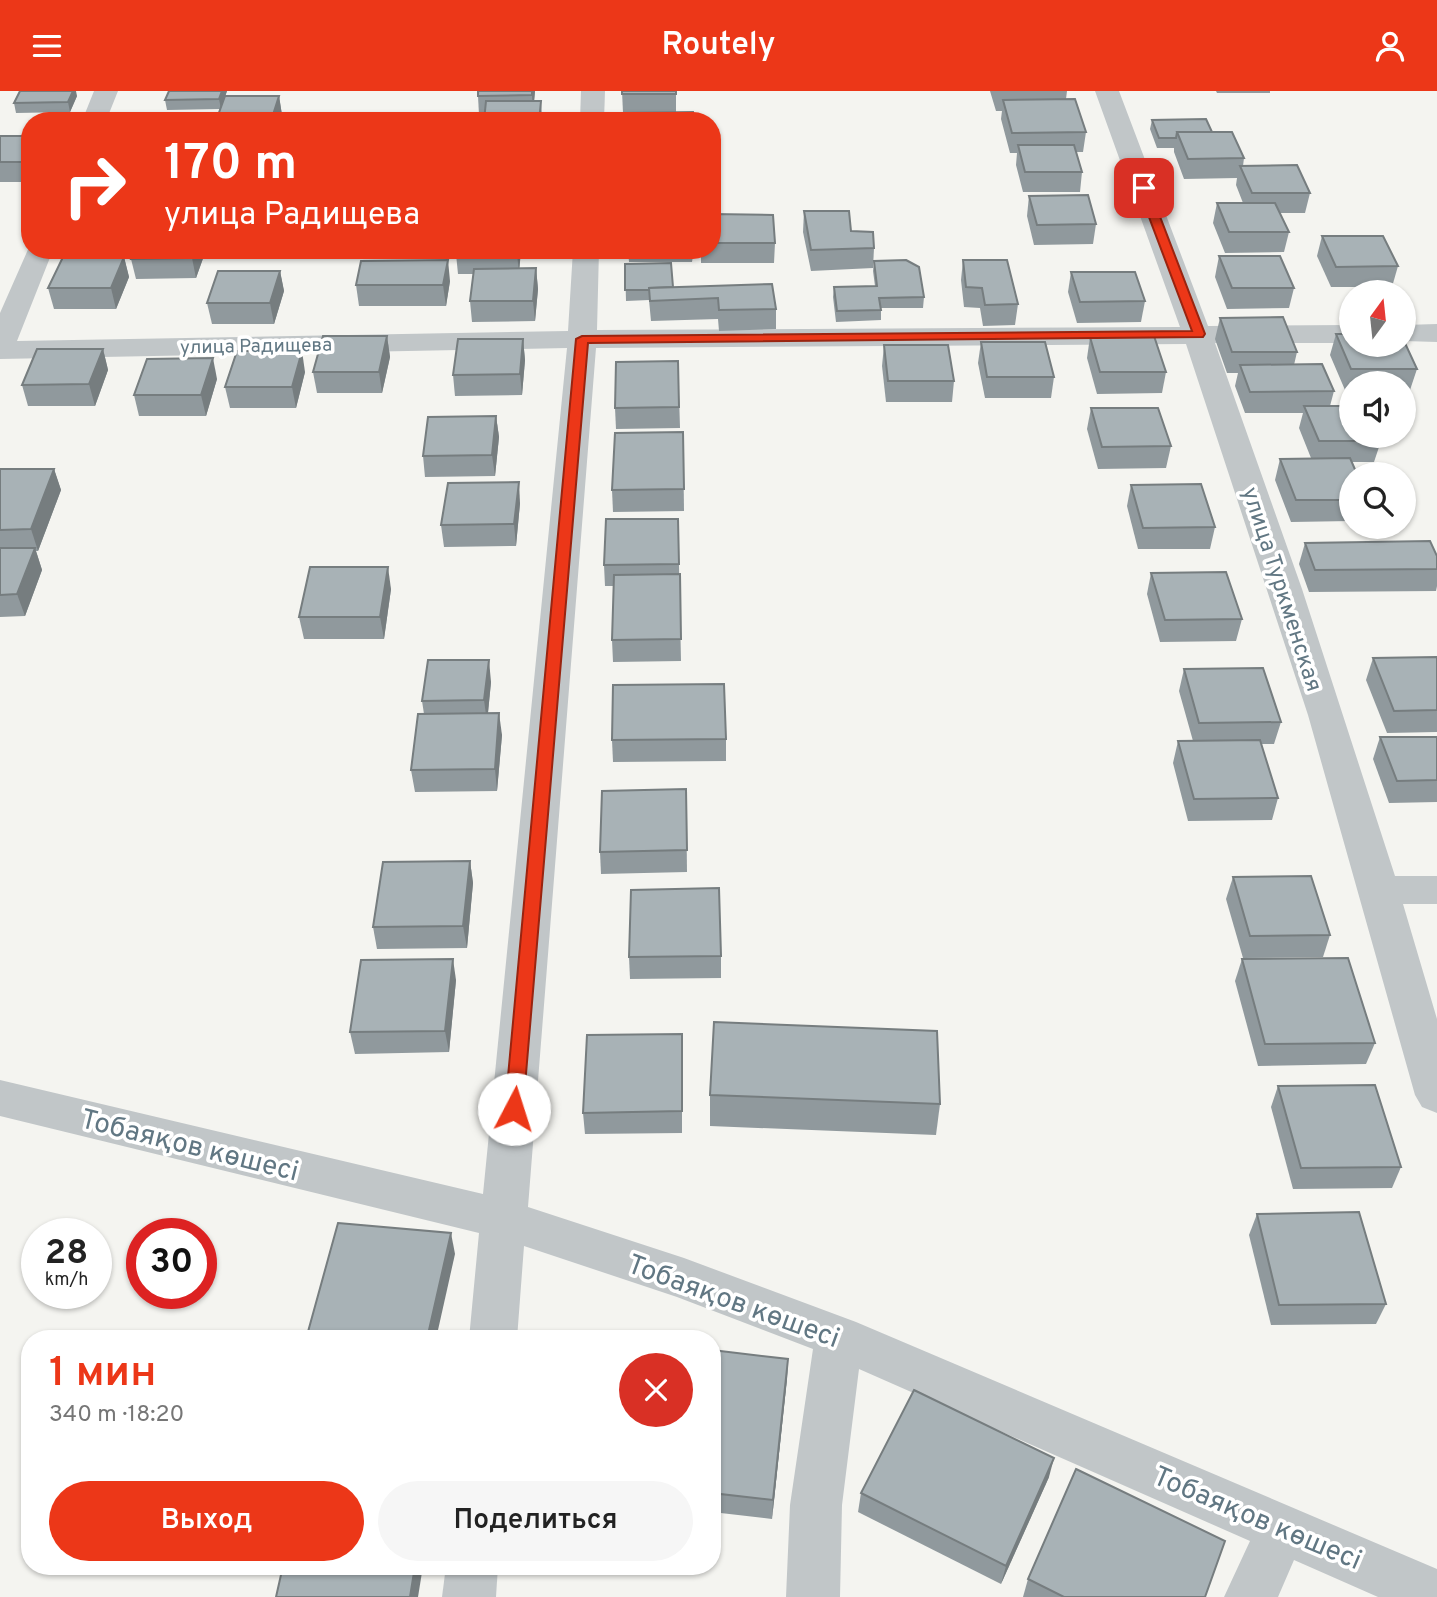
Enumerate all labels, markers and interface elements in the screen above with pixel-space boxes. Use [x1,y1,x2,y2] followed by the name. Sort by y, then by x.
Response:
[661,26,776,66] text: Routely
[28,27,66,65] icon: menu
[1371,27,1409,65] icon: person
[164,135,297,197] text: 170 m
[49,140,140,231] icon: right
[1114,158,1174,218] pin
[1125,169,1163,207] icon: arrive
[164,196,420,236] text: улица Радищева
[1339,280,1416,357] north arrow
[1339,280,1416,539] map controls
[180,334,332,360] street label: улица Радищева
[1339,371,1416,448] button: sound
[1339,462,1416,539] button: search
[1234,484,1327,696] street label: улица Туркменская
[477,1072,551,1146] position arrow
[77,1102,302,1191] street label: Тобаяқов көшесі
[126,1218,217,1309] speed limit sign: 30
[45,1232,88,1276] text: 28
[622,1248,844,1358] street label: Тобаяқов көшесі
[45,1269,88,1292] text: km/h
[49,1348,156,1401] text: 1 мин
[619,1353,693,1427] button: close
[49,1401,184,1430] text: 340 m · 18:20
[1147,1460,1367,1580] street label: Тобаяқов көшесі
[49,1481,364,1561] button: Выход
[378,1481,693,1561] button: Поделиться

